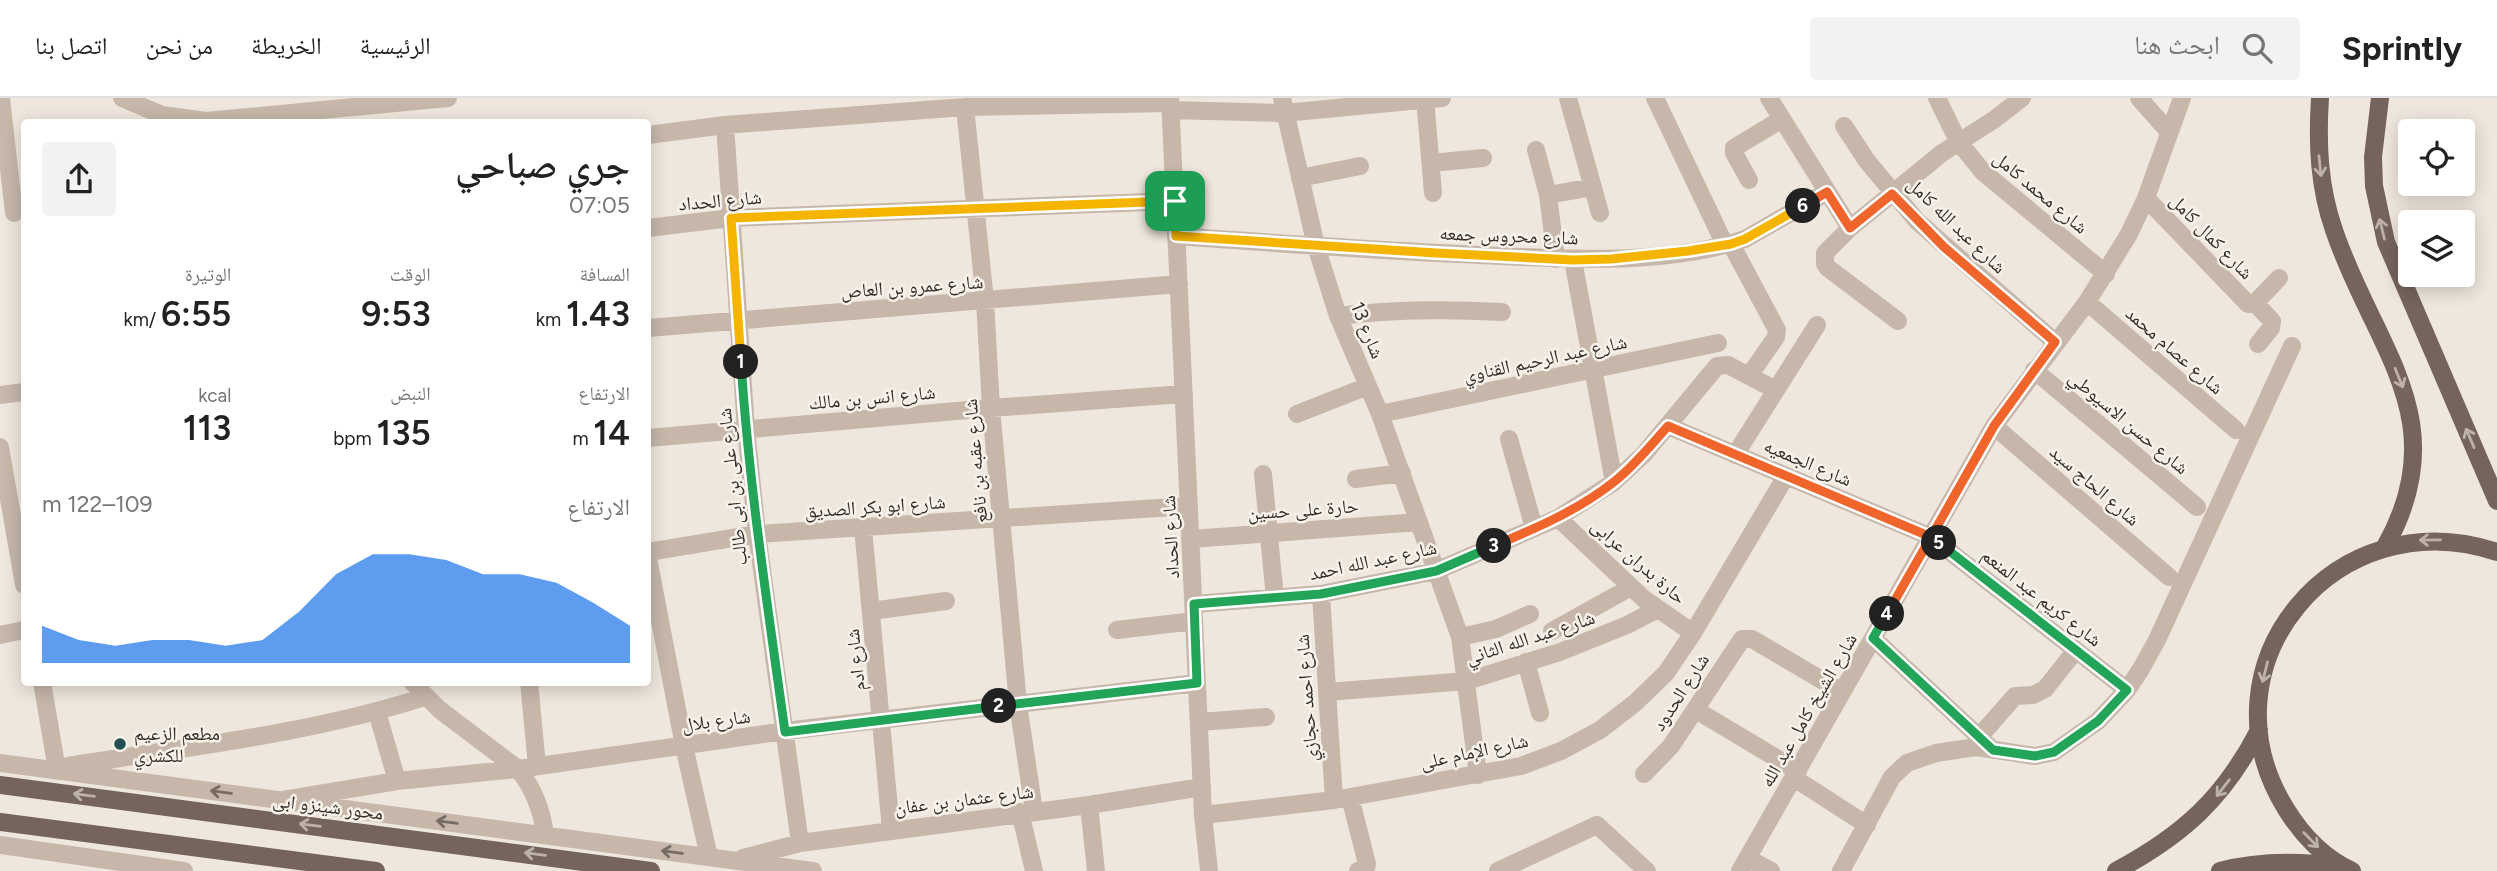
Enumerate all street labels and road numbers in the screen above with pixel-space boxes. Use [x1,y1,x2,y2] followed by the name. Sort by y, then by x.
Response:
[1989,146,2093,239] street label: شارع محمد كامل
[1902,172,2011,278] street label: شارع عبد الله كامل
[677,185,763,216] street label: شارع الحداد
[2165,189,2258,284] street label: شارع كمال كامل
[1439,222,1579,249] street label: شارع محروس جمعه
[840,270,984,303] street label: شارع عمرو بن العاص
[1346,299,1389,362] street label: شارع 13
[2120,302,2228,401] street label: شارع عصام محمد
[1461,330,1630,391] street label: شارع عبد الرحيم القناوي
[2062,366,2193,482] street label: شارع حسن الاسيوطي
[808,381,936,414] street label: شارع انس بن مالك
[959,398,993,524] street label: شارع عقبه بن نافع
[713,407,752,567] street label: شارع على بن ابى طالب
[1760,434,1855,491] street label: شارع الجمعيه
[2045,440,2144,531] street label: شارع الحاج سيد
[804,490,946,523] street label: شارع ابو بكر الصديق
[1247,494,1359,525] street label: حارة على حسين
[1157,495,1184,579] street label: شارع الحداد
[1586,514,1691,609] street label: حارة بدران عرابى
[1307,536,1439,585] street label: شارع عبد الله احمد
[1976,543,2106,652] street label: شارع كريم عبد المنعم
[1463,606,1599,673] street label: شارع عبد الله الثاني
[841,627,872,692] street label: شارع ادم
[1755,629,1863,792] street label: شارع الشيخ كامل عبد الله
[1291,633,1326,762] street label: شارع احمد حجازي
[1647,649,1714,735] street label: شارع الحدود
[680,704,752,737] street label: شارع بلال
[1418,729,1531,776] street label: شارع الإمام على
[893,780,1035,819] street label: شارع عثمان بن عفان
[271,788,385,825] street label: محور شينزو ابى

